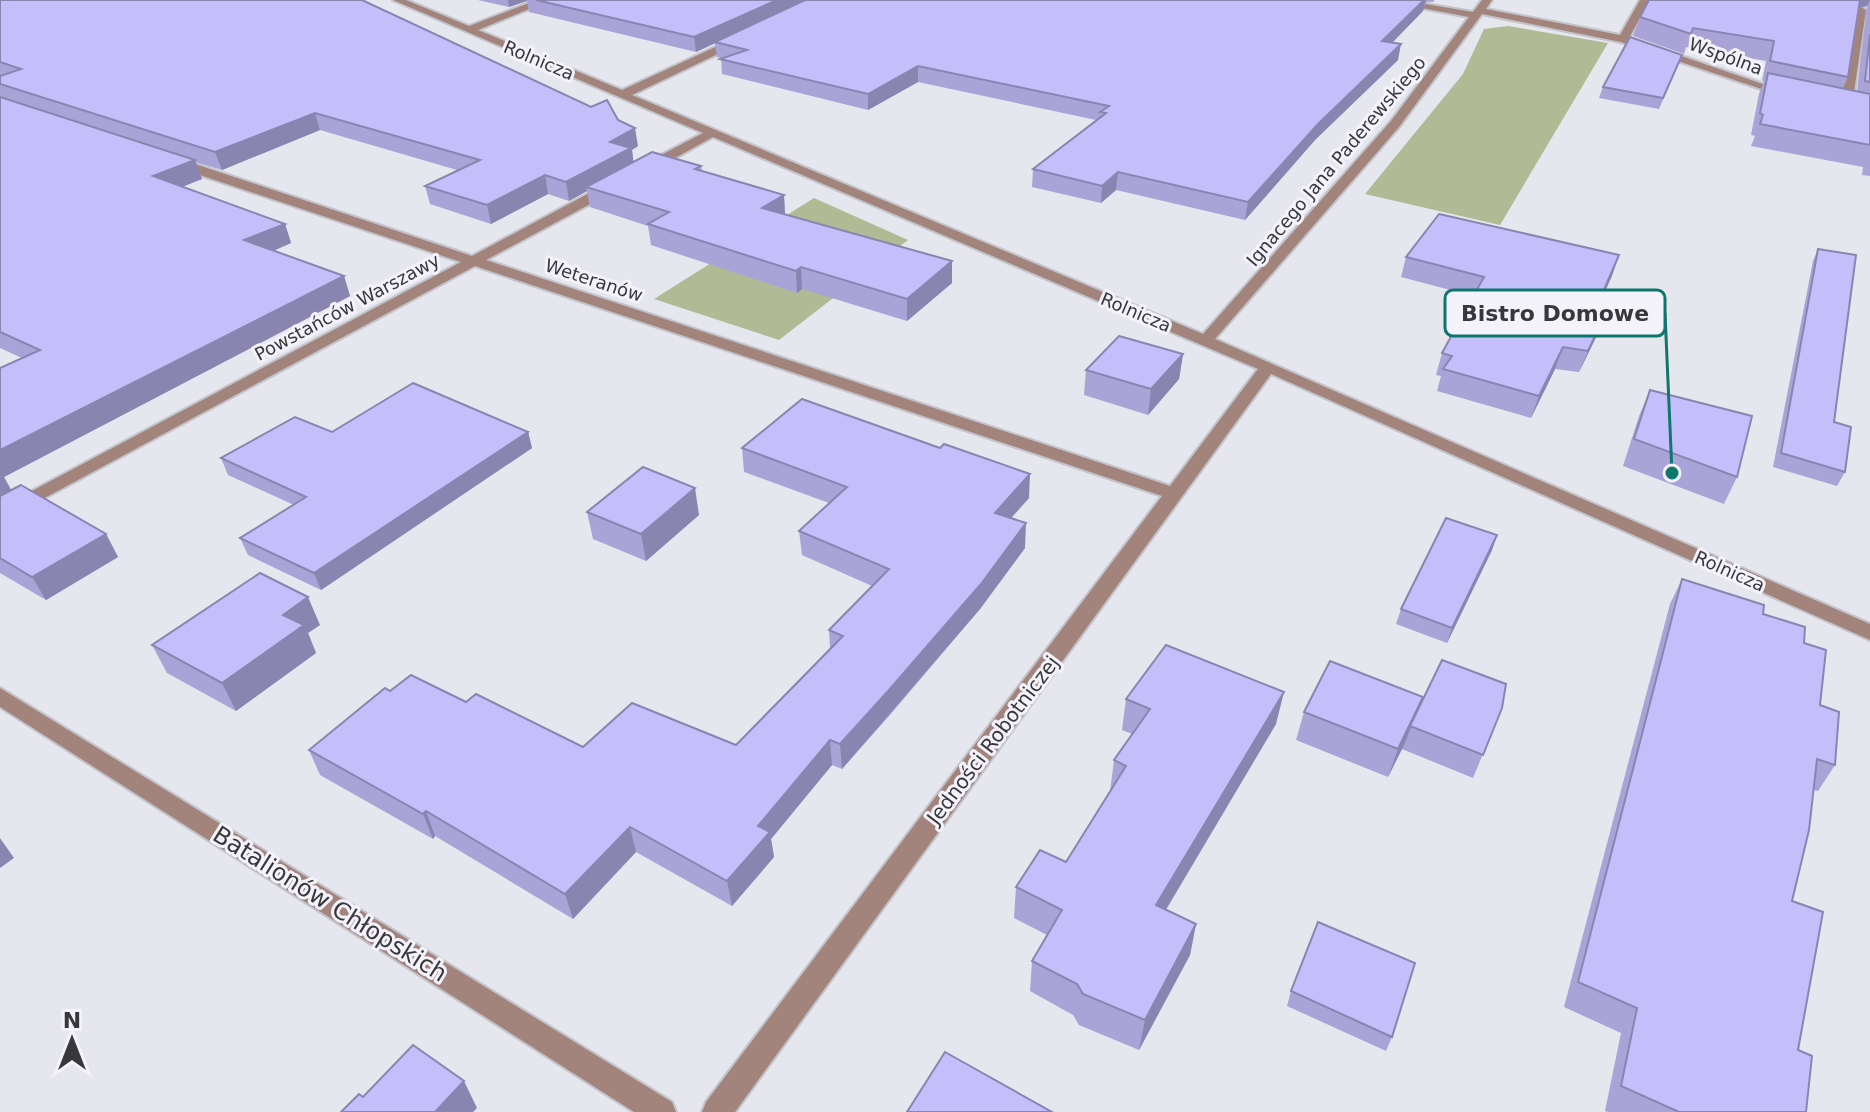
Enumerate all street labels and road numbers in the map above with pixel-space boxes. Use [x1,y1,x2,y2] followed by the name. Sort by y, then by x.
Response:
[1686,33,1766,79] street label: Wspólna
[501,36,577,84] street label: Rolnicza
[1242,52,1430,270] street label: Ignacego Jana Paderewskiego
[251,249,443,365] street label: Powstańców Warszawy
[542,254,646,306] street label: Weteranów
[1098,288,1174,336] street label: Rolnicza
[1692,546,1768,596] street label: Rolnicza
[921,651,1064,831] street label: Jedności Robotniczej
[208,820,452,988] street label: Batalionów Chłopskich

